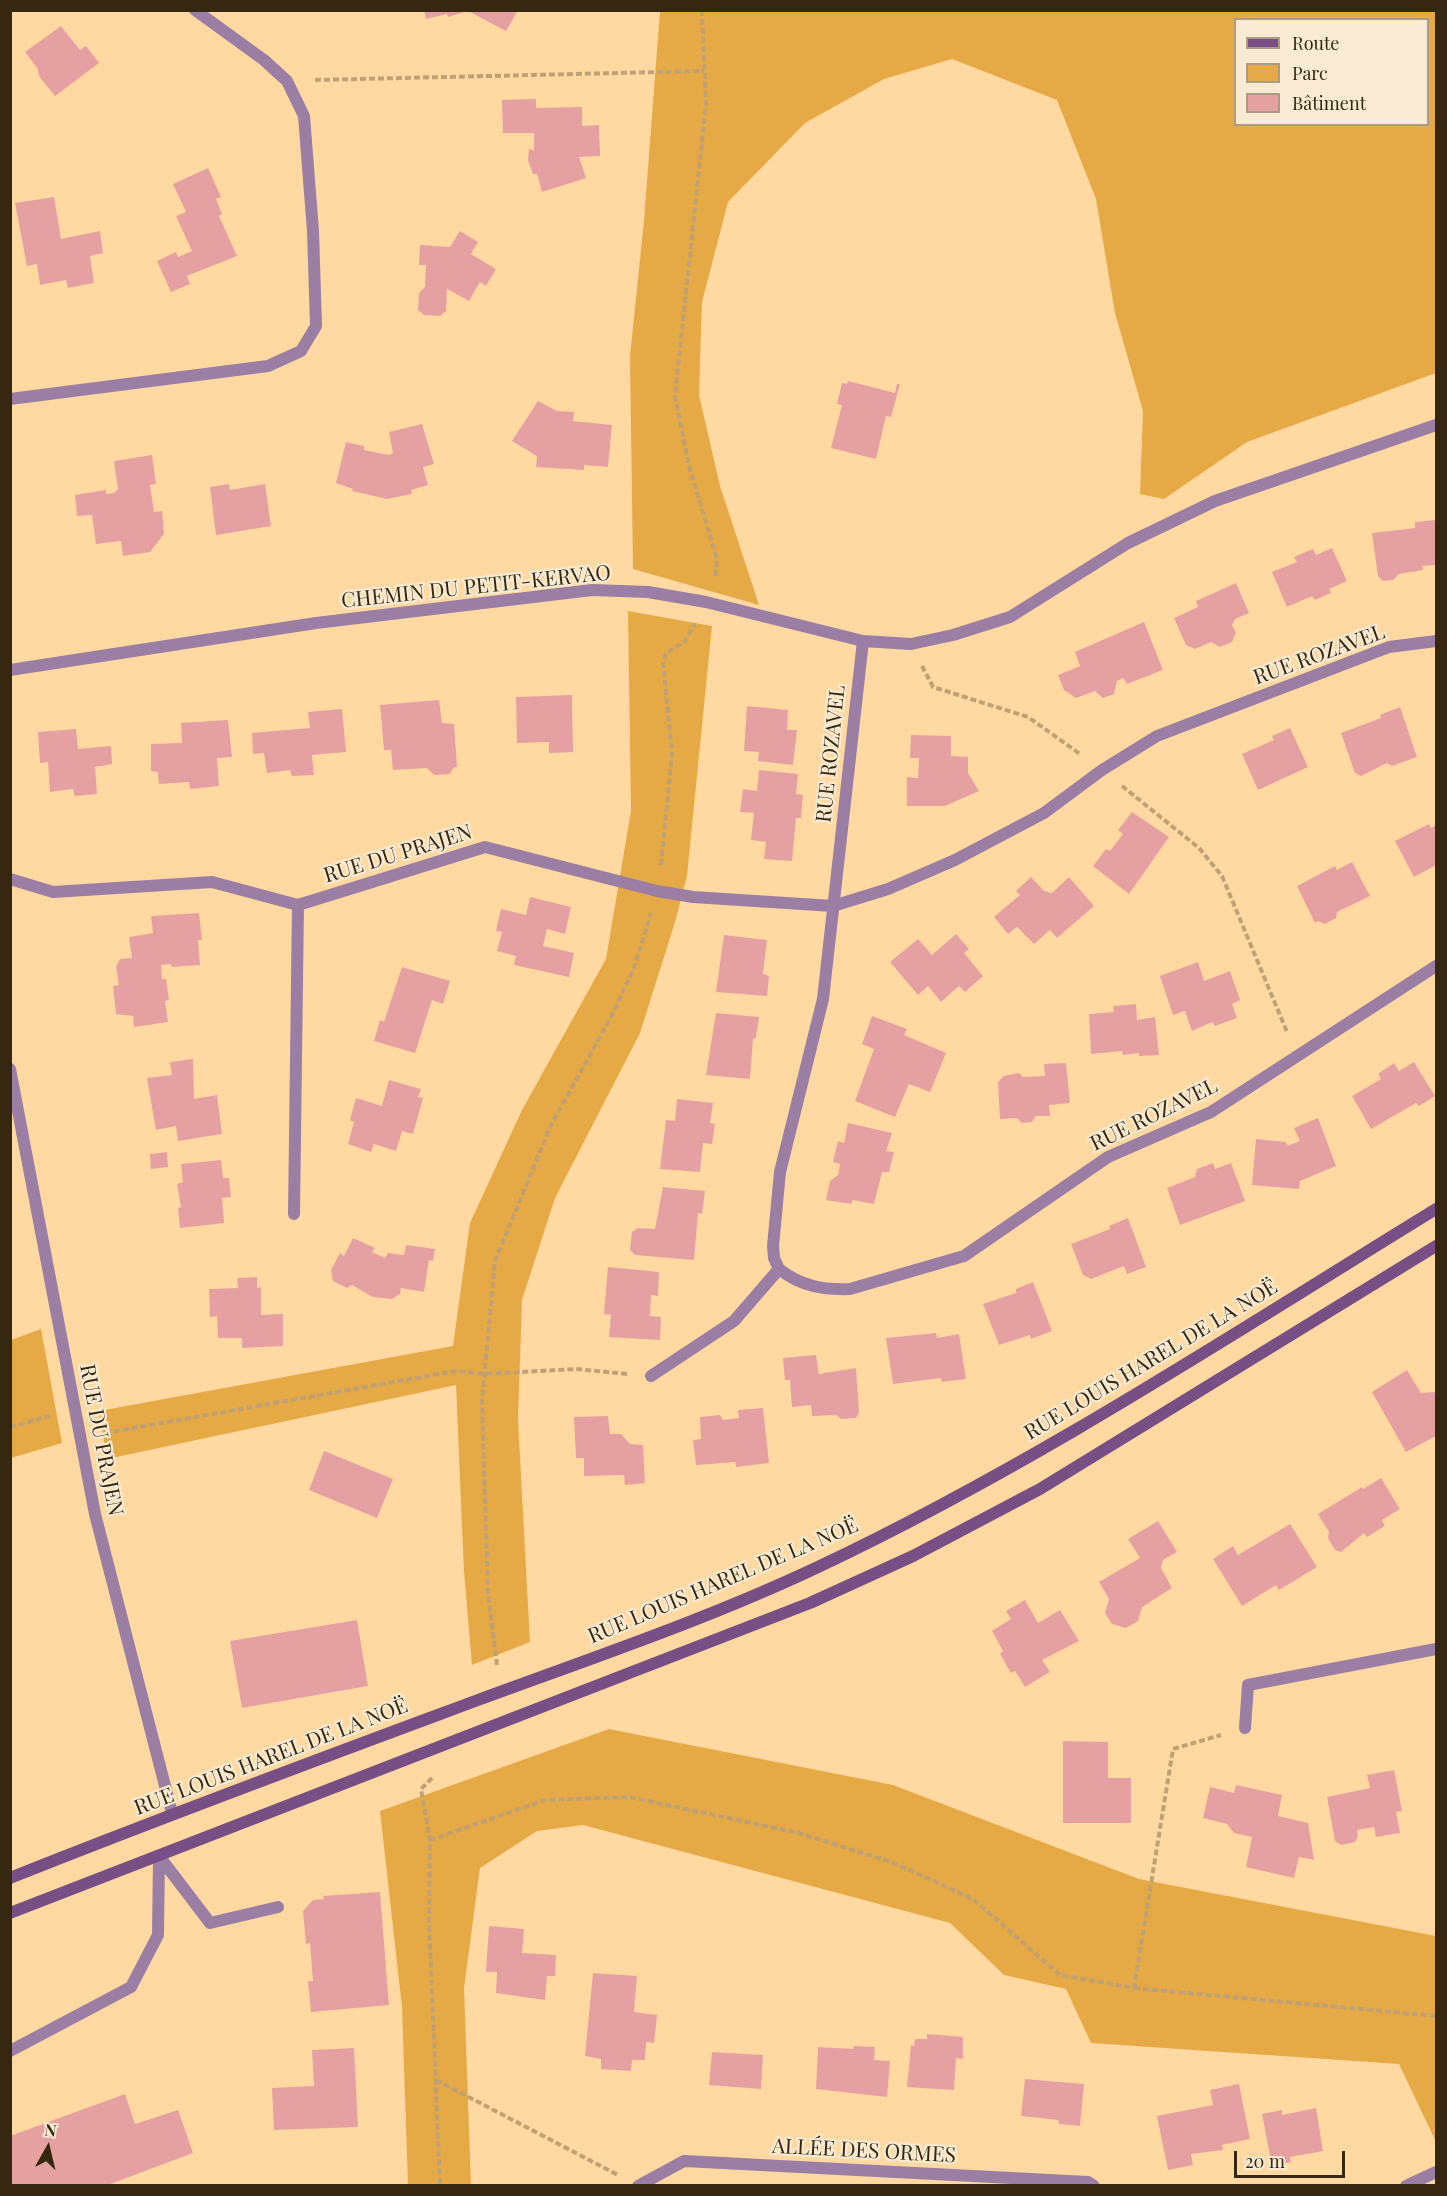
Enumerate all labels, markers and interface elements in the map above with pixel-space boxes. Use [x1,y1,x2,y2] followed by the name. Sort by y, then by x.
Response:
[1234,18,1429,126] legend
[1292,31,1339,55] text: Route
[1292,61,1328,85] text: Parc
[1292,91,1366,115] text: Bâtiment
[340,560,612,614] street label: CHEMIN DU PETIT-KERVAO
[1250,620,1388,690] street label: RUE ROZAVEL
[811,684,851,824] street label: RUE ROZAVEL
[321,819,475,889] street label: RUE DU PRAJEN
[1086,1073,1222,1157] street label: RUE ROZAVEL
[1020,1274,1282,1446] street label: RUE LOUIS HAREL DE LA NOË
[74,1362,128,1518] street label: RUE DU PRAJEN
[584,1513,862,1649] street label: RUE LOUIS HAREL DE LA NOË
[131,1693,411,1821] street label: RUE LOUIS HAREL DE LA NOË
[18,2118,78,2178] north arrow
[43,2118,58,2141] text: N
[771,2134,957,2168] street label: ALLÉE DES ORMES
[1237,2139,1348,2177] scale bar
[1245,2149,1285,2173] text: 20 m

